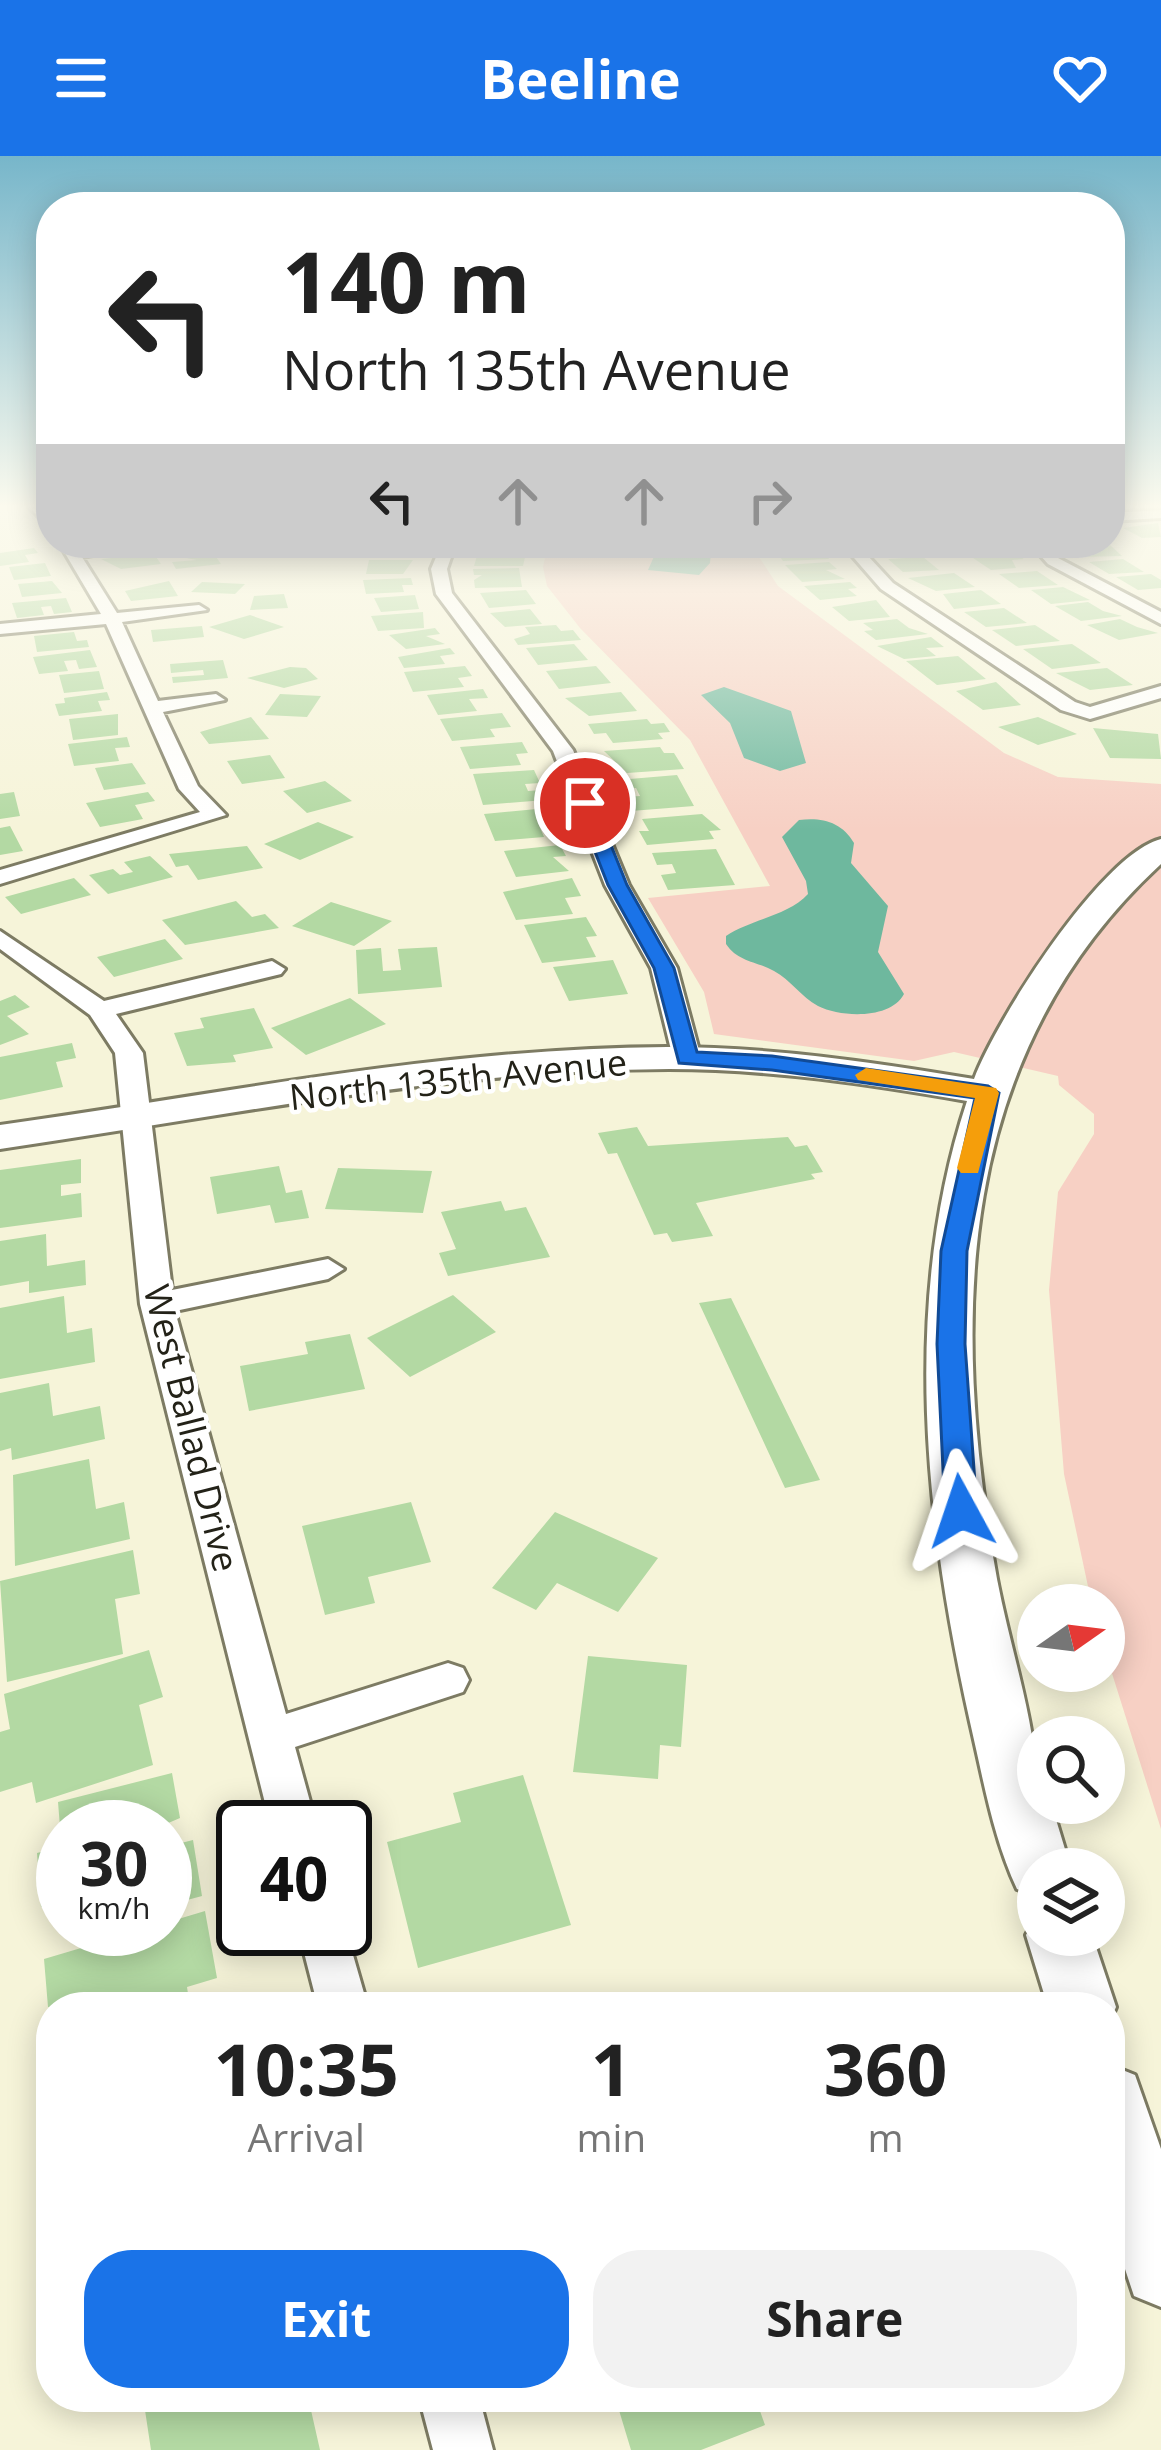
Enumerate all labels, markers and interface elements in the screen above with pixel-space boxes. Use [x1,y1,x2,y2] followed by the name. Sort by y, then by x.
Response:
[480,41,681,115] text: Beeline
[48,45,114,111] icon: menu
[1047,45,1113,111] icon: heart
[282,223,530,338] text: 140 m
[84,240,240,396] icon: left
[282,332,791,406] text: North 135th Avenue
[359,468,425,534] icon: left
[485,468,551,534] icon: ahead
[611,468,677,534] icon: ahead
[737,468,803,534] icon: right
[534,752,636,854] pin
[552,770,618,836] icon: arrive
[287,1037,629,1121] street label: North 135th Avenue
[133,1280,251,1576] street label: West Ballad Drive
[898,1448,1024,1574] position arrow
[1017,1584,1125,1692] north arrow
[1017,1584,1125,1956] map controls
[1017,1716,1125,1824] button: search
[216,1800,372,1956] speed limit sign: 40
[80,1822,148,1904] text: 30
[1017,1848,1125,1956] button: layers
[78,1887,150,1928] text: km/h
[214,2019,399,2117] text: 10:35
[591,2019,632,2117] text: 1
[824,2019,947,2117] text: 360
[248,2110,365,2163] text: Arrival
[576,2110,646,2163] text: min
[868,2110,904,2163] text: m
[84,2250,569,2388] button: Exit
[593,2250,1077,2388] button: Share

